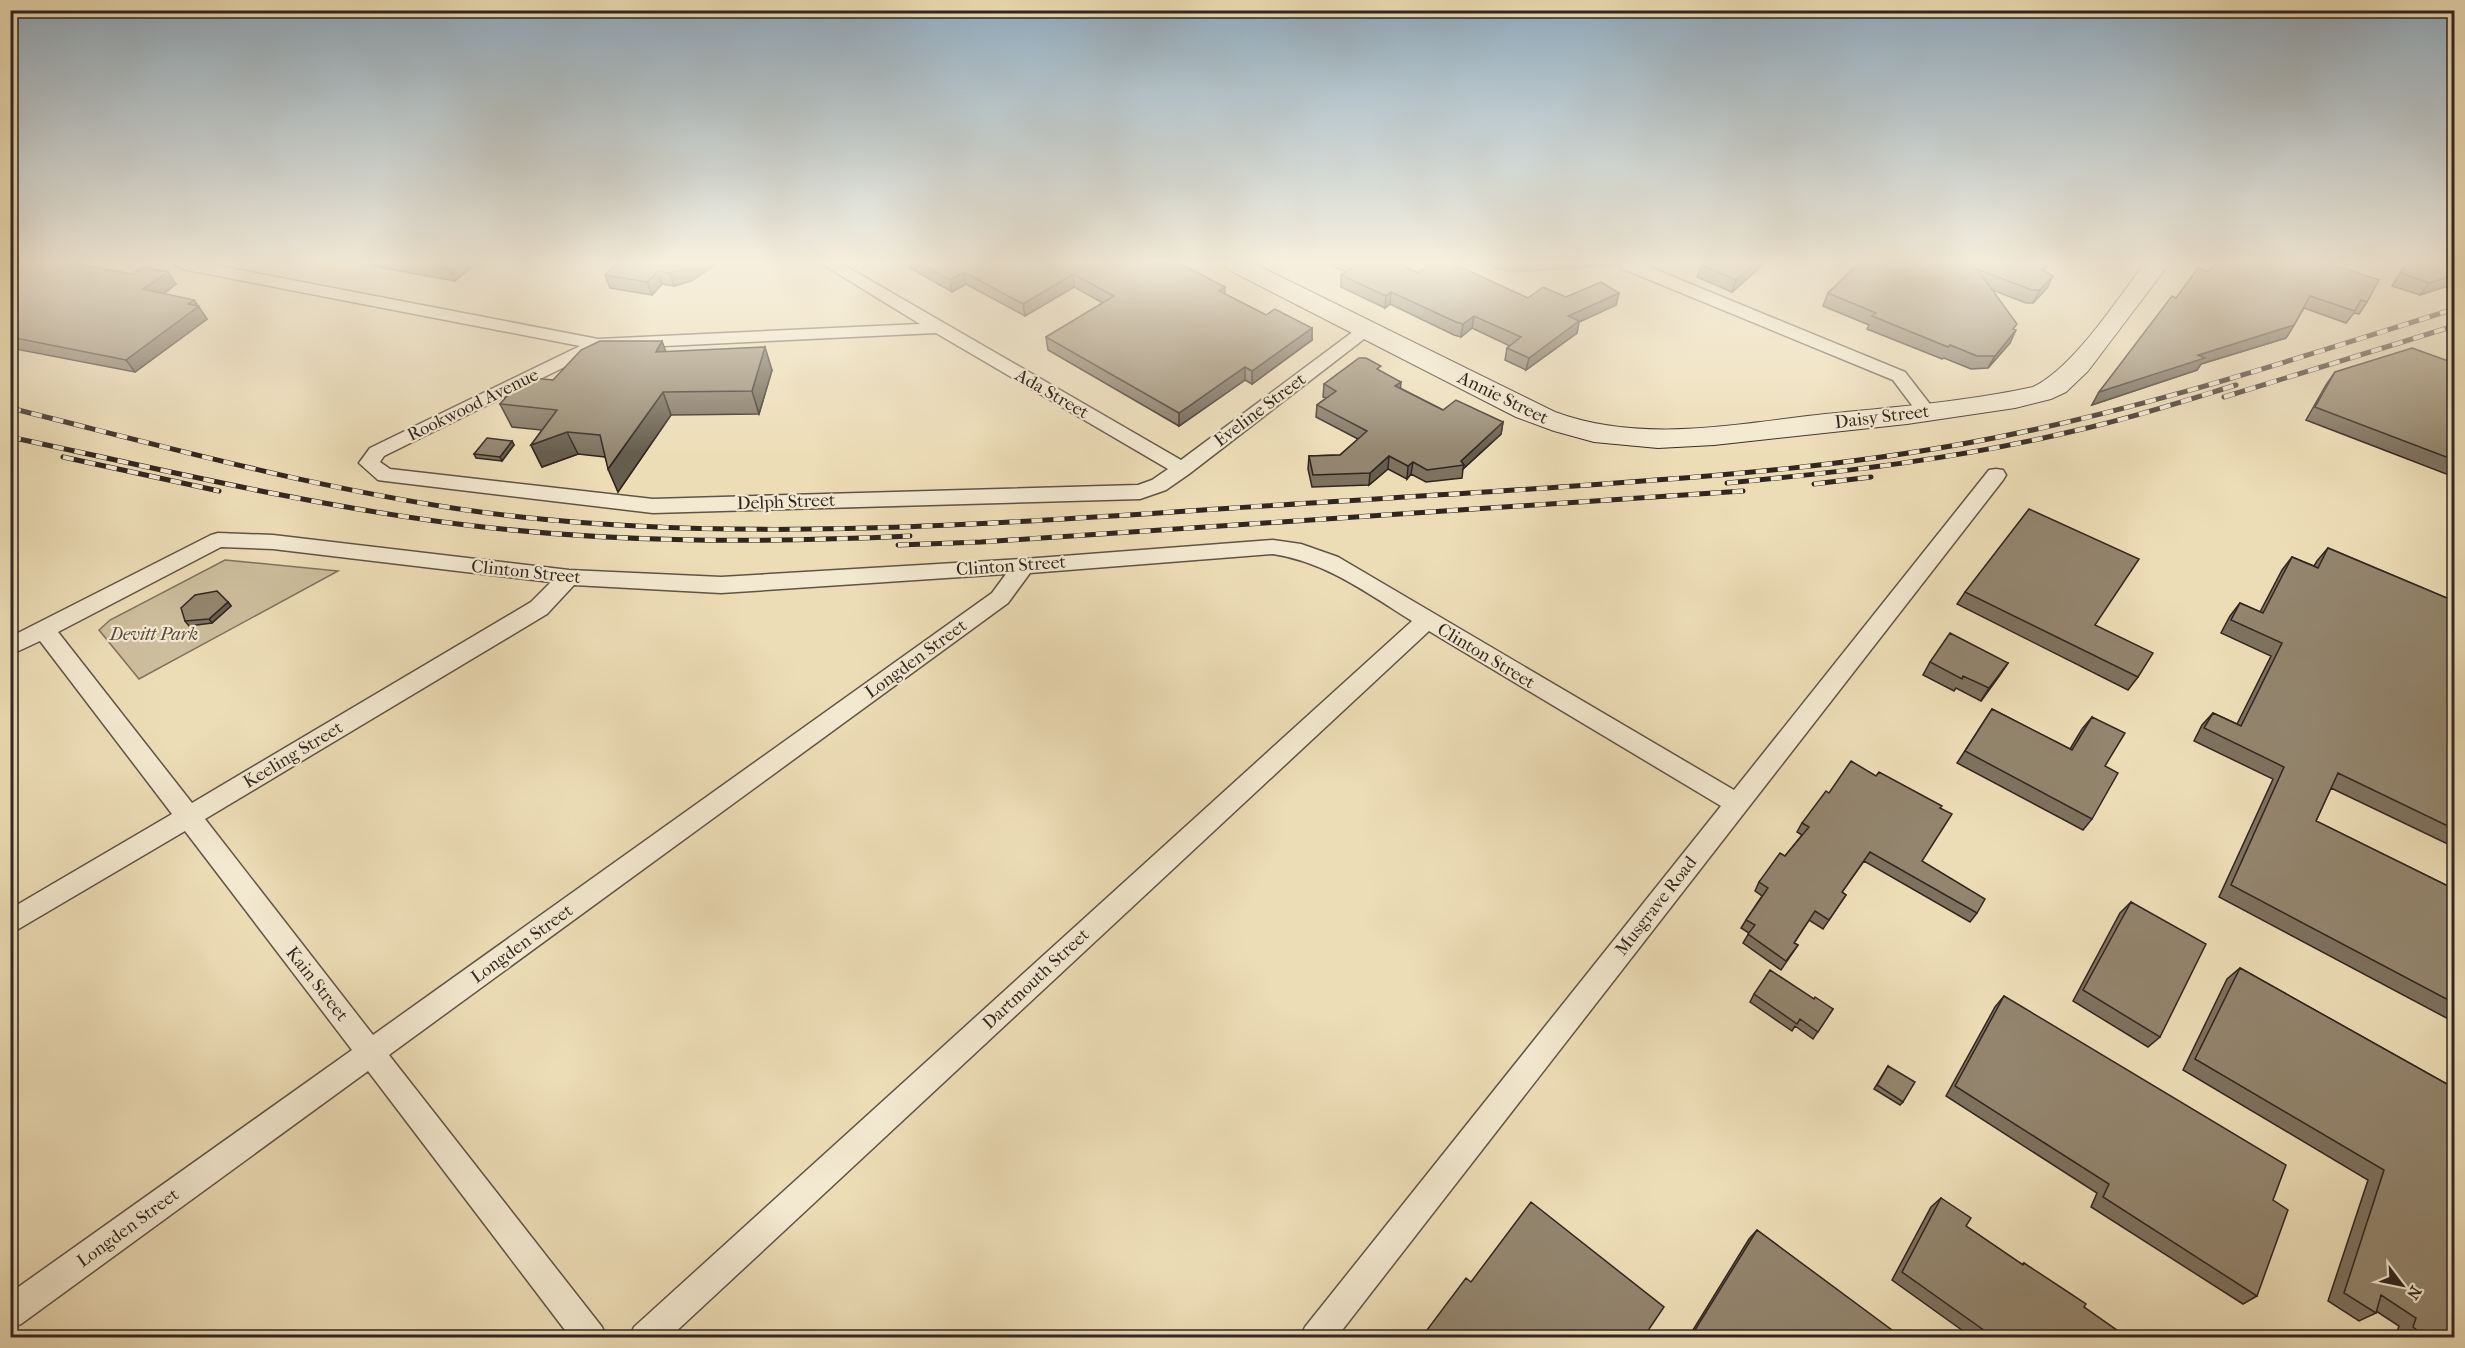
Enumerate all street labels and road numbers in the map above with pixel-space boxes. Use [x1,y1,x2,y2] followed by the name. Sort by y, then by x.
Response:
[404,364,542,446] street label: Rookwood Avenue
[1011,364,1093,424] street label: Ada Street
[1453,367,1552,429] street label: Annie Street
[1210,368,1310,451] street label: Eveline Street
[1834,401,1931,433] street label: Daisy Street
[736,490,836,514] street label: Delph Street
[955,552,1067,580] street label: Clinton Street
[470,556,582,588] street label: Clinton Street
[861,615,971,703] street label: Longden Street
[1433,619,1539,694] street label: Clinton Street
[239,717,347,793] street label: Keeling Street
[1611,852,1701,960] street label: Musgrave Road
[467,900,577,988] street label: Longden Street
[978,924,1094,1034] street label: Dartmouth Street
[281,943,353,1026] street label: Kain Street
[73,1184,183,1272] street label: Longden Street

